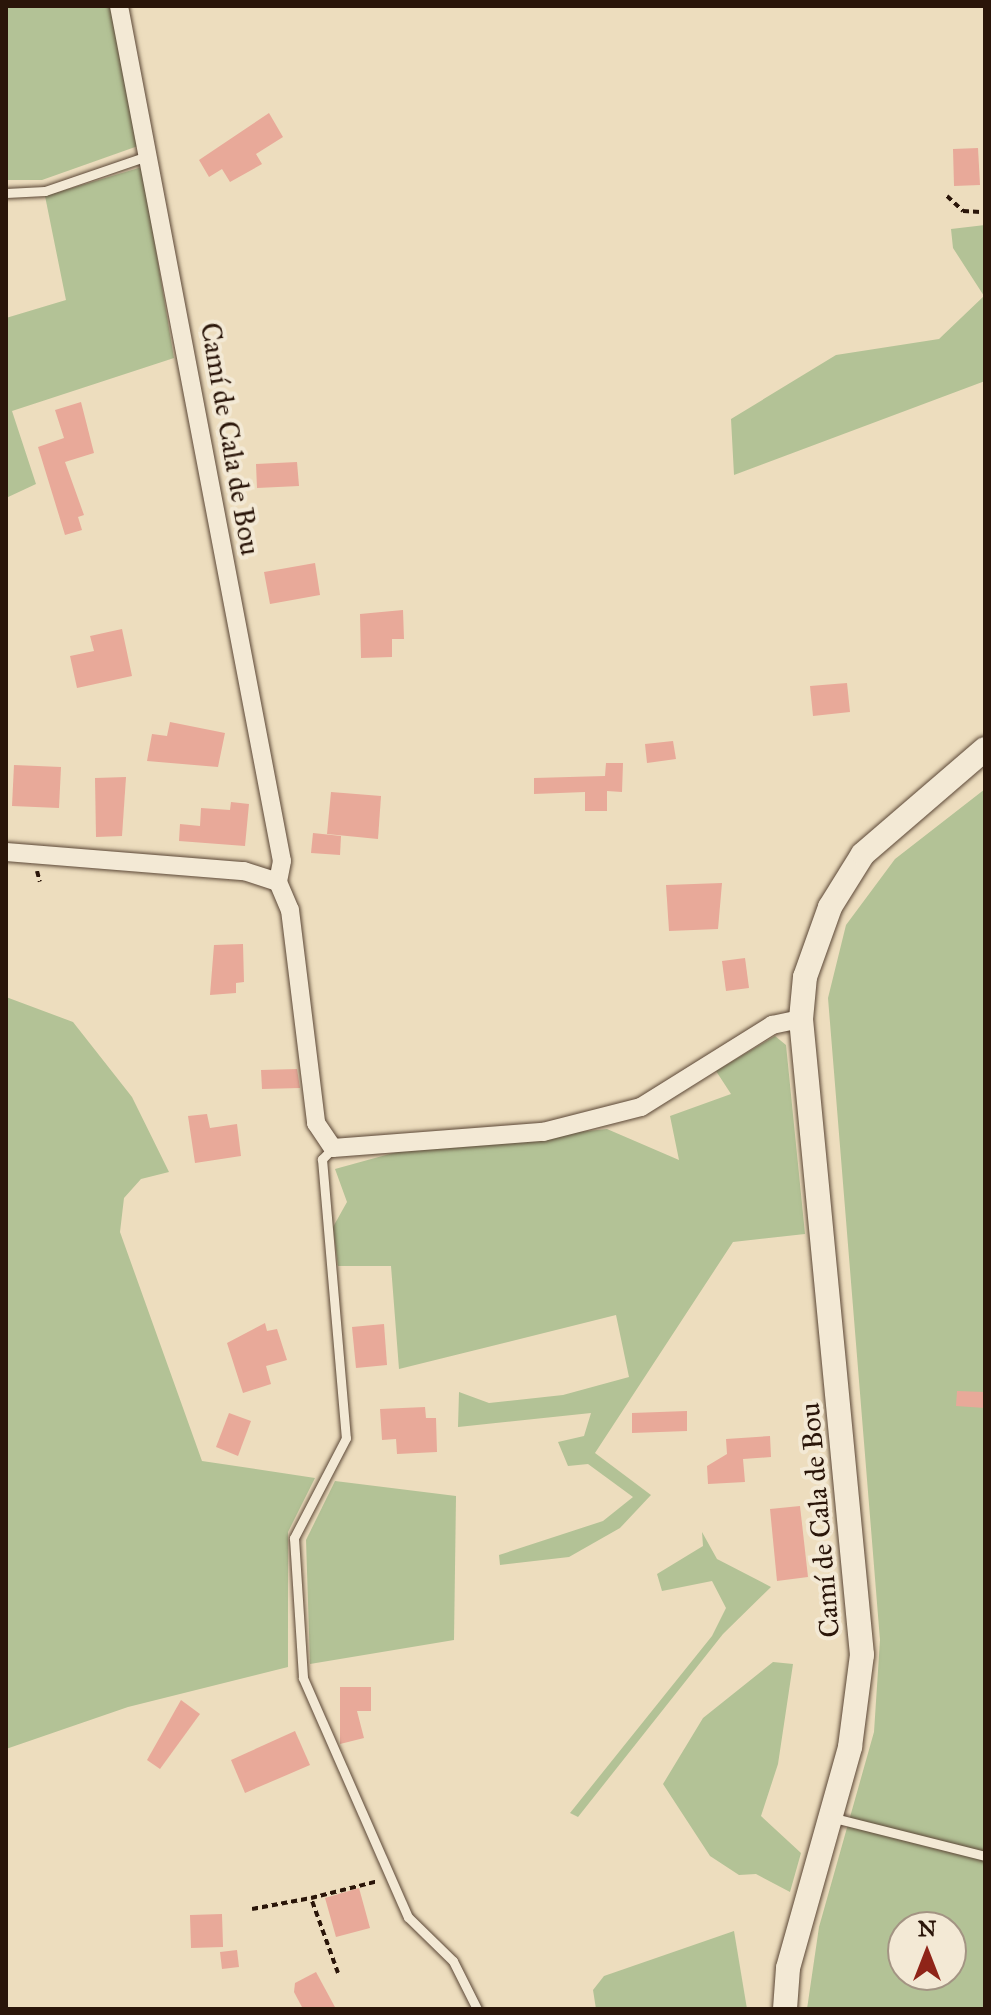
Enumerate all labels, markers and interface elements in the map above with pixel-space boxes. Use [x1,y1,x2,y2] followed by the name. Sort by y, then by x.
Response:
[193,320,267,558] street label: Camí de Cala de Bou
[793,1401,847,1639] street label: Camí de Cala de Bou
[887,1911,967,1991] north arrow
[918,1915,936,1942] text: N

